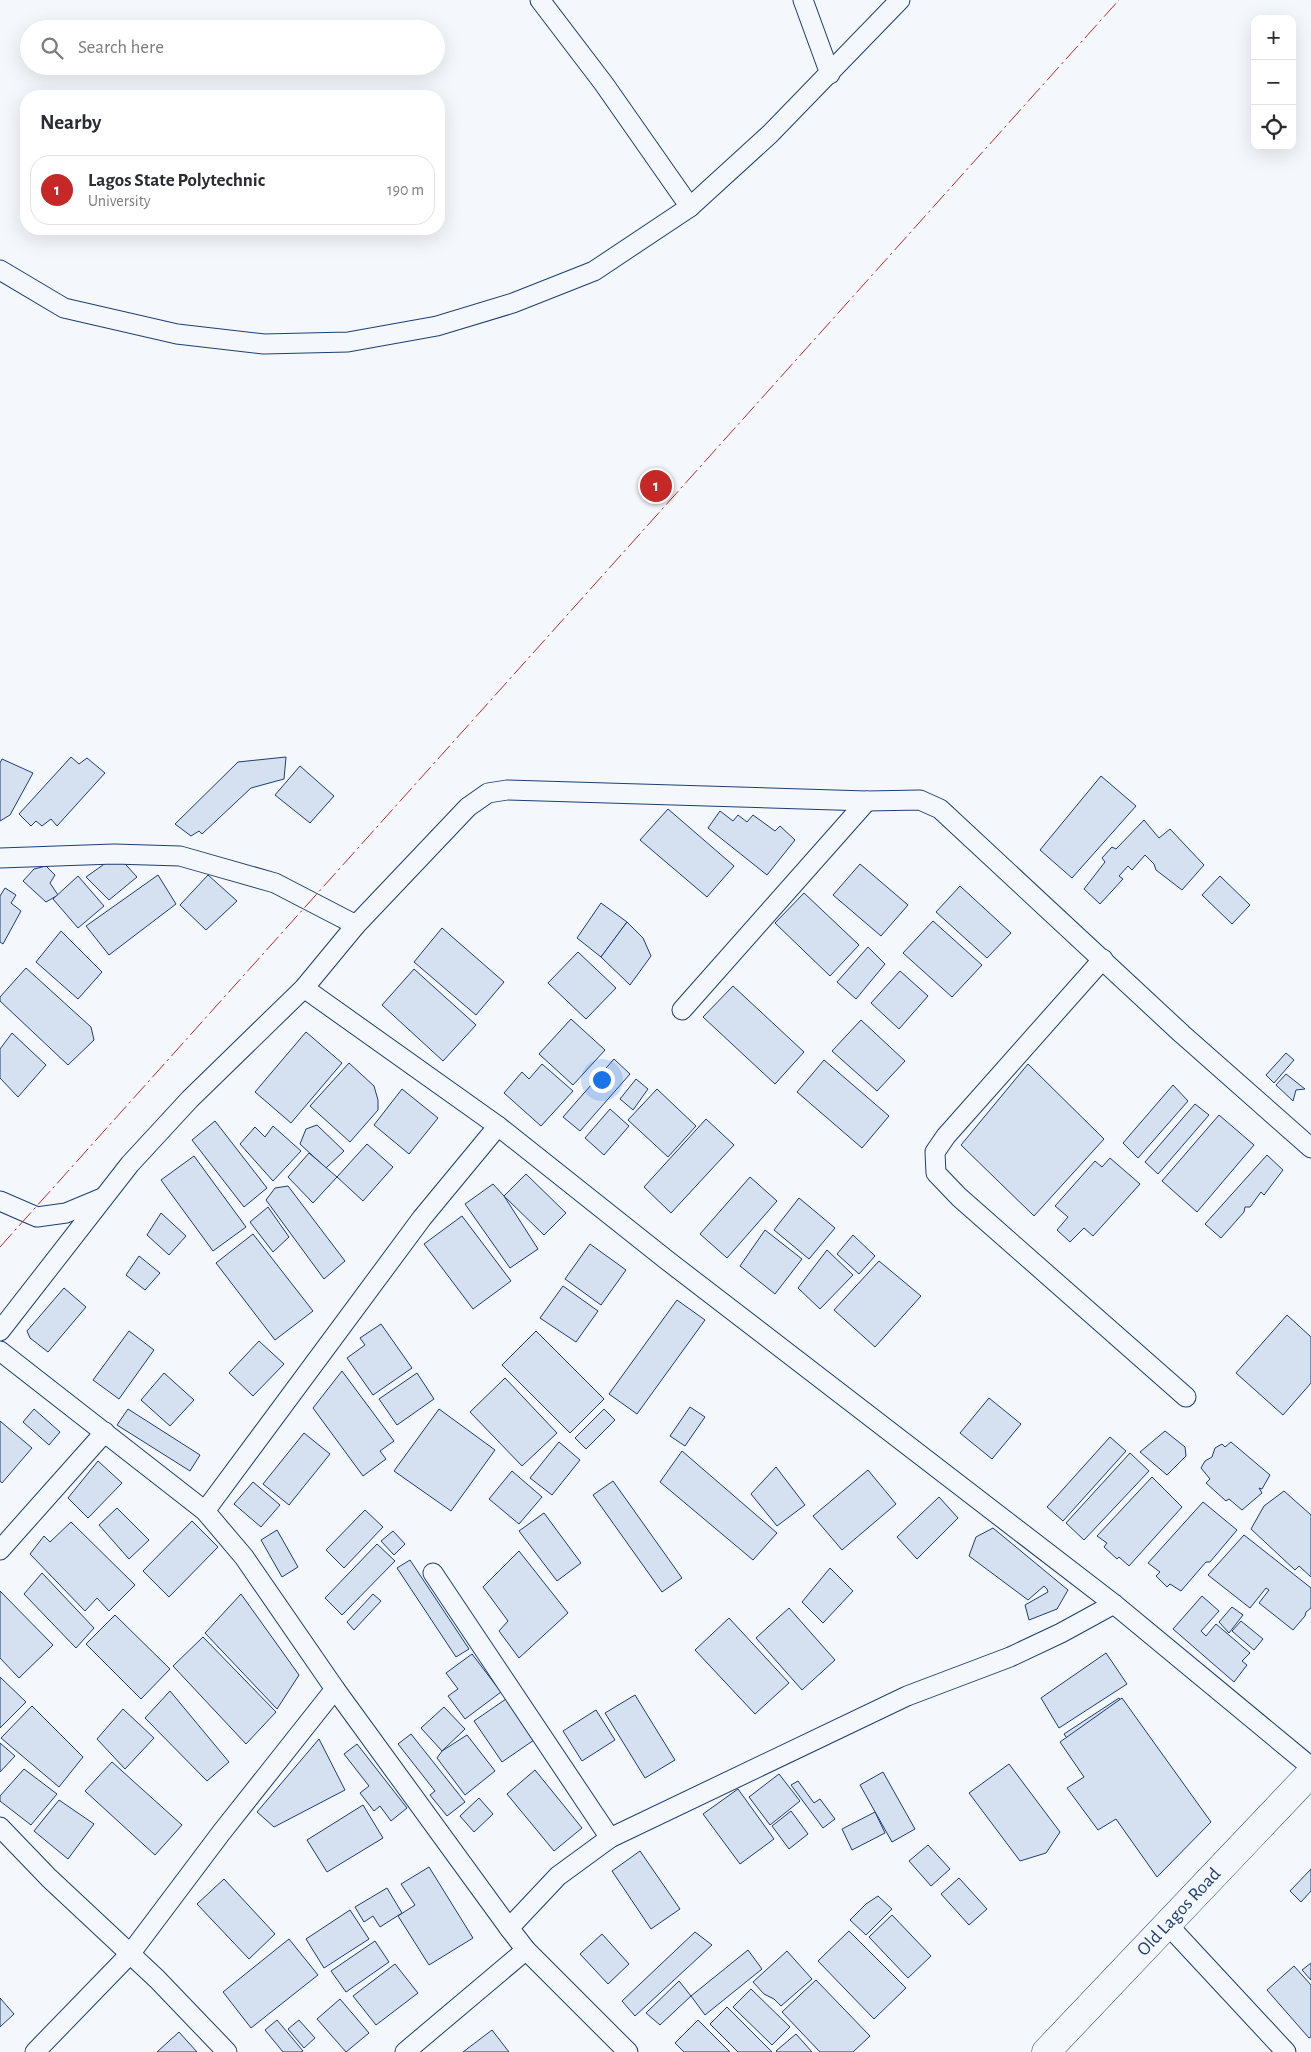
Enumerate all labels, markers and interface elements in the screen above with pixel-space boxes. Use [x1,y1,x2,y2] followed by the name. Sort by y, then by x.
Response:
[1251,15,1296,150] map controls
[1251,15,1296,60] button: +
[20,20,445,75] search box
[38,34,66,62] icon: search
[78,38,164,57] text: Search here
[1251,60,1296,105] button: −
[1251,105,1296,150] button: locate
[40,112,101,133] text: Nearby
[88,171,265,190] text: Lagos State Polytechnic
[54,182,60,198] text: 1
[387,182,424,198] text: 190 m
[88,193,151,209] text: University
[640,467,672,505] pin: 1
[589,1067,615,1093] your location
[1134,1864,1225,1960] street label: Old Lagos Road

